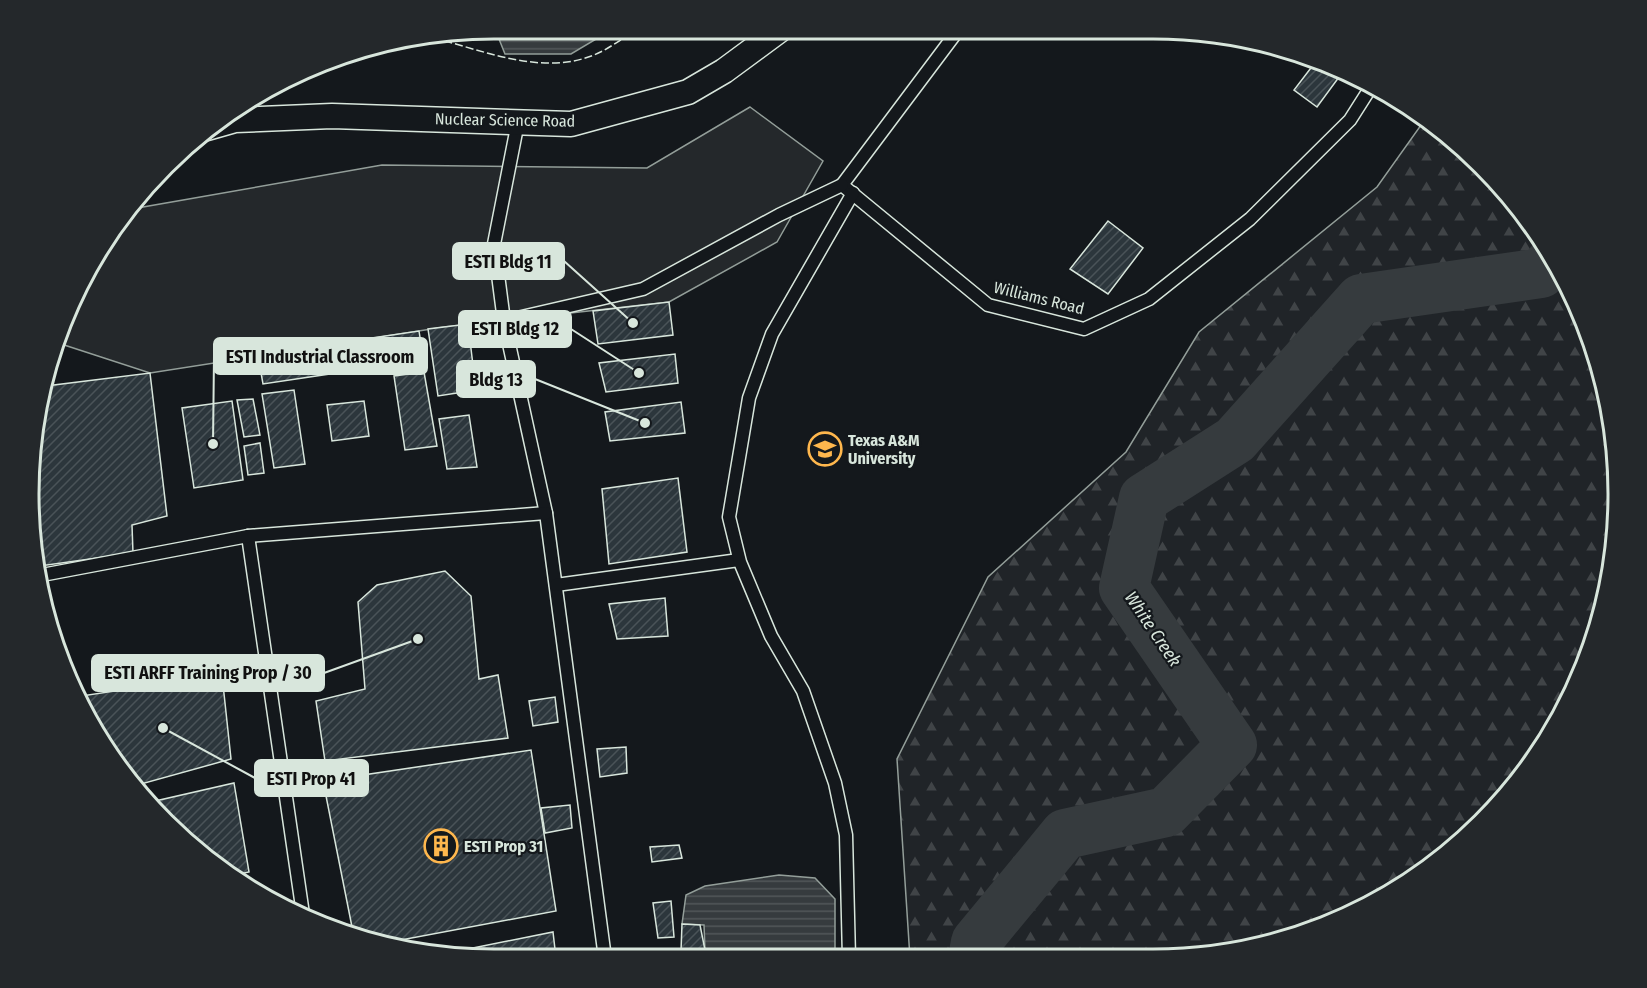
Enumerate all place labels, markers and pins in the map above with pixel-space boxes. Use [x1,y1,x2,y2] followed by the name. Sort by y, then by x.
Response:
[453,243,564,279] callout: ESTI Bldg 11
[459,311,571,347] callout: ESTI Bldg 12
[214,338,427,374] callout: ESTI Industrial Classroom
[457,361,535,397] callout: Bldg 13
[807,431,843,467] school or university icon: Texas A&M University
[848,431,920,468] place label: Texas A&M University
[92,655,324,691] callout: ESTI ARFF Training Prop / 30
[255,760,368,796] callout: ESTI Prop 41
[423,828,459,864] building icon: ESTI Prop 31
[464,837,543,856] place label: ESTI Prop 31

